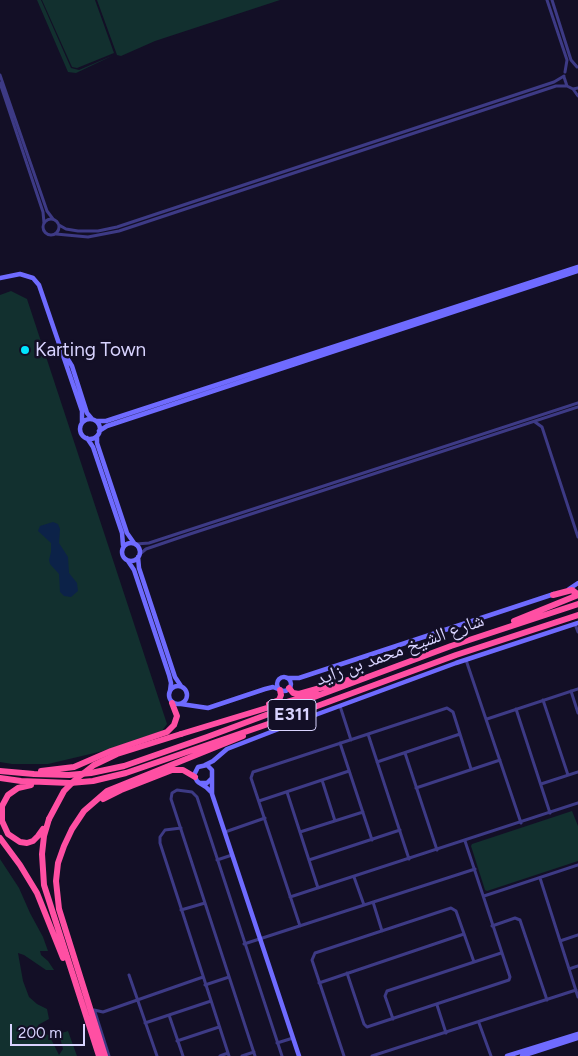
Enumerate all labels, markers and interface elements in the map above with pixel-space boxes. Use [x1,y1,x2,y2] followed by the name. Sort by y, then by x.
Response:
[35,339,146,361] place label: Karting Town
[19,344,31,356] marker: Karting Town
[313,609,487,691] street label: شارع الشيخ محمد بن زايد
[268,700,316,730] road number: E311
[12,1014,88,1046] scale bar
[18,1024,62,1042] text: 200 m

